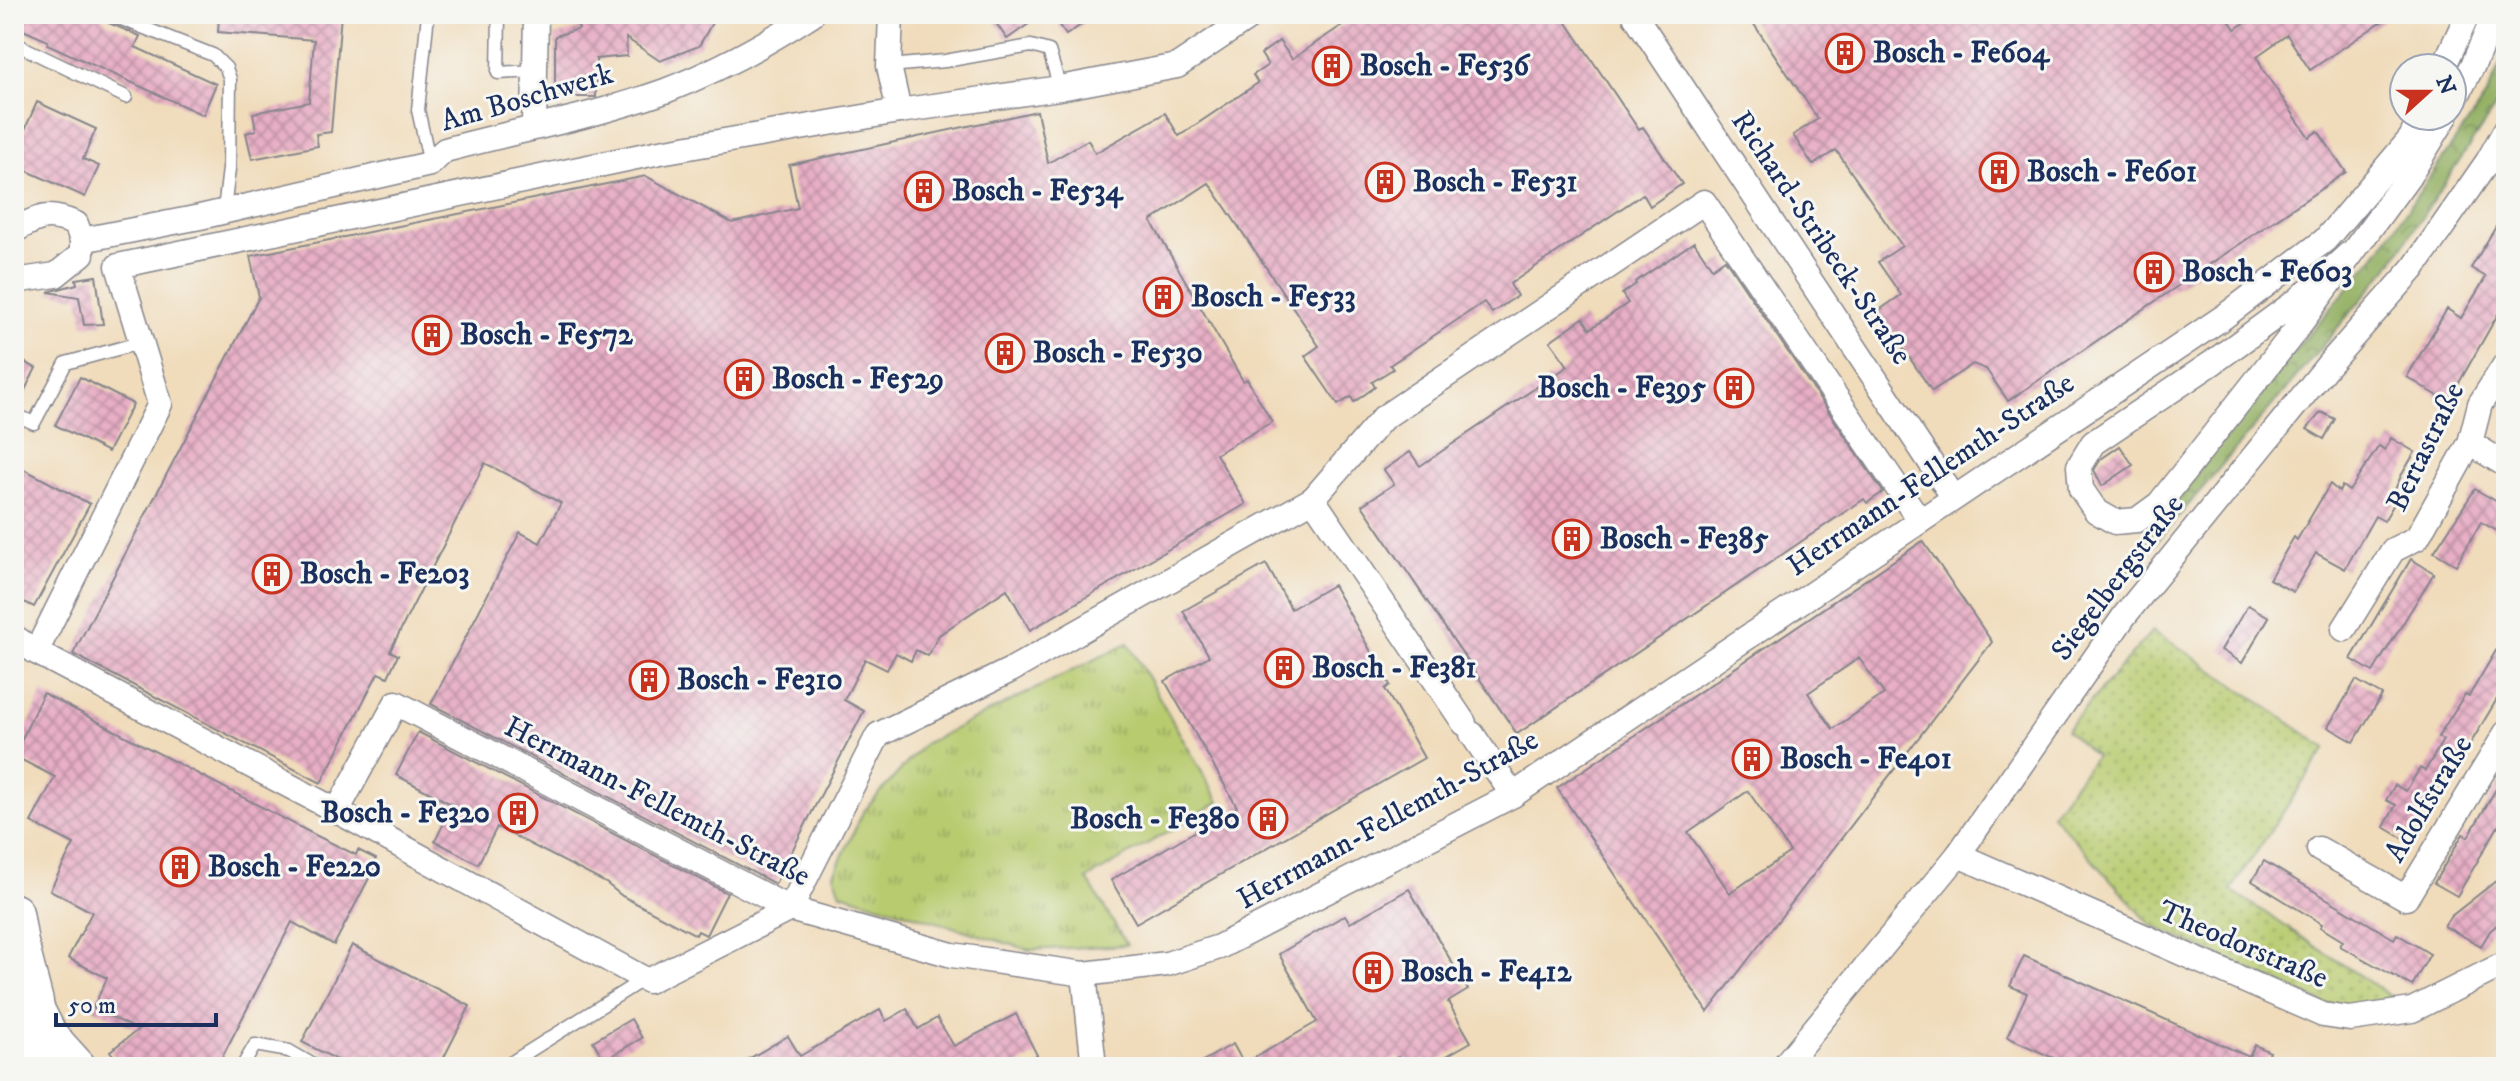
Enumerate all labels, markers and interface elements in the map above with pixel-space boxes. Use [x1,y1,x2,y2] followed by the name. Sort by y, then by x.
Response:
[1824,32,1866,74] building icon: Bosch - Fe604
[1873,35,2051,72] place label: Bosch - Fe604
[1311,45,1353,87] building icon: Bosch - Fe536
[1360,48,1530,85] place label: Bosch - Fe536
[2388,52,2468,132] north arrow
[437,56,618,140] street label: Am Boschwerk
[2429,72,2461,99] text: N
[1722,104,1920,372] street label: Richard-Stribeck-Straße
[1978,151,2020,193] building icon: Bosch - Fe601
[2027,154,2197,191] place label: Bosch - Fe601
[1364,161,1406,203] building icon: Bosch - Fe531
[1413,164,1577,201] place label: Bosch - Fe531
[903,170,945,212] building icon: Bosch - Fe534
[952,173,1124,210] place label: Bosch - Fe534
[2133,251,2175,293] building icon: Bosch - Fe603
[2182,254,2352,291] place label: Bosch - Fe603
[1142,276,1184,318] building icon: Bosch - Fe533
[1191,279,1356,316] place label: Bosch - Fe533
[411,314,453,356] building icon: Bosch - Fe572
[460,317,633,354] place label: Bosch - Fe572
[984,332,1026,374] building icon: Bosch - Fe530
[1033,335,1203,372] place label: Bosch - Fe530
[723,358,765,400] building icon: Bosch - Fe529
[772,361,944,398] place label: Bosch - Fe529
[1780,365,2082,585] street label: Herrmann-Fellemth-Straße
[1713,367,1755,409] building icon: Bosch - Fe395
[1538,370,1706,407] place label: Bosch - Fe395
[2379,376,2473,518] street label: Bertastraße
[2044,488,2192,668] street label: Siegelbergstraße
[1551,518,1593,560] building icon: Bosch - Fe385
[1600,521,1769,558] place label: Bosch - Fe385
[251,553,293,595] building icon: Bosch - Fe203
[300,556,469,593] place label: Bosch - Fe203
[1263,647,1305,689] building icon: Bosch - Fe381
[1312,650,1477,687] place label: Bosch - Fe381
[628,659,670,701] building icon: Bosch - Fe310
[677,662,843,699] place label: Bosch - Fe310
[498,709,816,895] street label: Herrmann-Fellemth-Straße
[1231,722,1545,918] street label: Herrmann-Fellemth-Straße
[2377,729,2481,869] street label: Adolfstraße
[1731,738,1773,780] building icon: Bosch - Fe401
[1780,741,1952,778] place label: Bosch - Fe401
[497,792,539,834] building icon: Bosch - Fe320
[321,795,490,832] place label: Bosch - Fe320
[1247,798,1289,840] building icon: Bosch - Fe380
[1070,801,1240,838] place label: Bosch - Fe380
[159,846,201,888] building icon: Bosch - Fe220
[208,849,381,886] place label: Bosch - Fe220
[2153,893,2333,997] street label: Theodorstraße
[1352,951,1394,993] building icon: Bosch - Fe412
[1401,954,1572,991] place label: Bosch - Fe412
[56,977,216,1027] scale bar
[68,991,116,1021] text: 50 m

